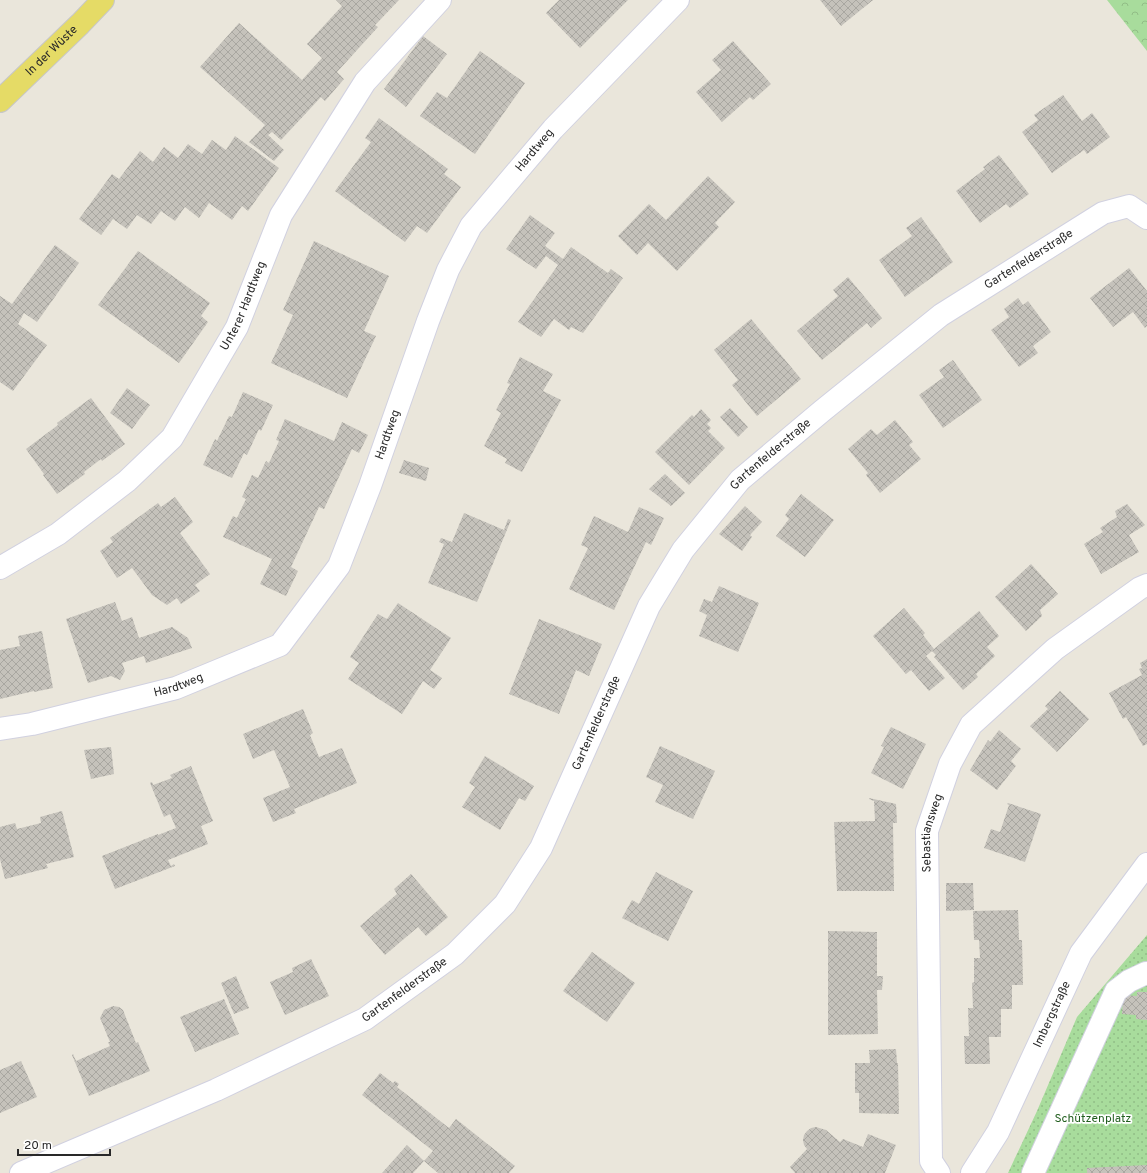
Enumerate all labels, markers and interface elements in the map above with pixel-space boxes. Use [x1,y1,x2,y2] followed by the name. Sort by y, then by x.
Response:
[22,22,81,80] street label: In der Wüste
[512,125,558,175] street label: Hardtweg
[981,226,1076,294] street label: Gartenfelderstraße
[217,259,270,354] street label: Unterer Hardtweg
[372,408,404,462] street label: Hardtweg
[727,415,815,494] street label: Gartenfelderstraße
[152,669,206,701] street label: Hardtweg
[569,673,625,773] street label: Gartenfelderstraße
[919,792,947,873] street label: Sebastiansweg
[359,954,451,1027] street label: Gartenfelderstraße
[1030,979,1075,1050] street label: Imbergstraße
[1055,1111,1131,1127] park label: Schützenplatz
[18,1131,110,1157] scale bar
[24,1138,52,1154] text: 20 m

